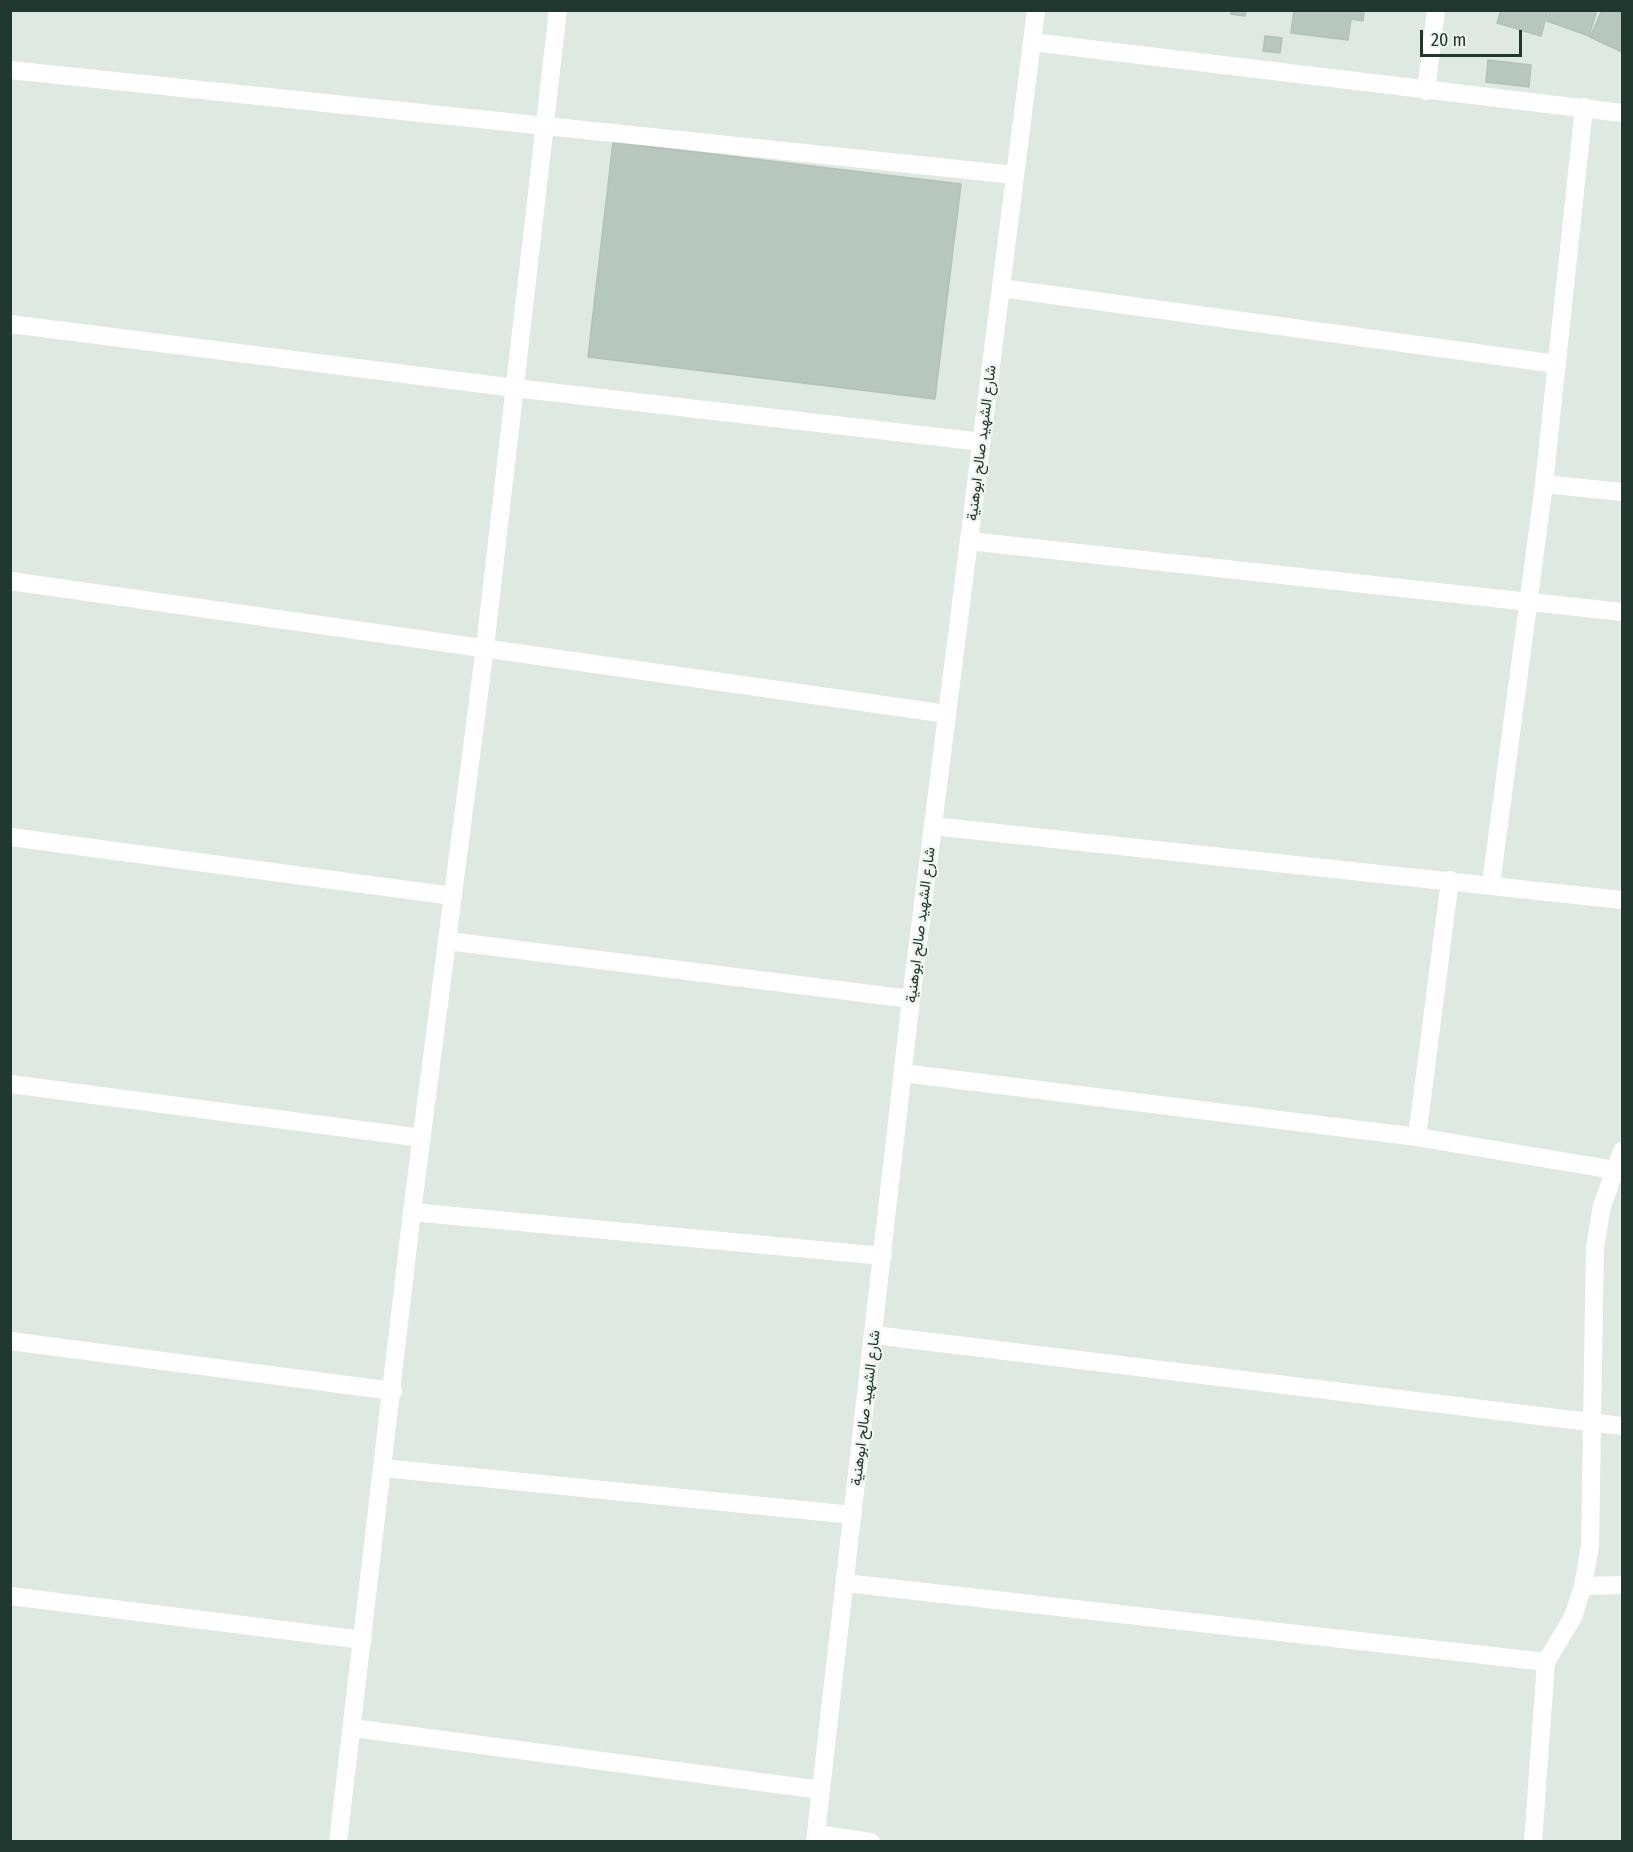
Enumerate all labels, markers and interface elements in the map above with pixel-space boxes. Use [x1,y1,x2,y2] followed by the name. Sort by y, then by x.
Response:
[1423,18,1525,56] scale bar
[1431,29,1466,51] text: 20 m
[964,364,1000,522] street label: شارع الشهيد صالح ابوهنية
[903,846,939,1004] street label: شارع الشهيد صالح ابوهنية
[848,1329,884,1487] street label: شارع الشهيد صالح ابوهنية

